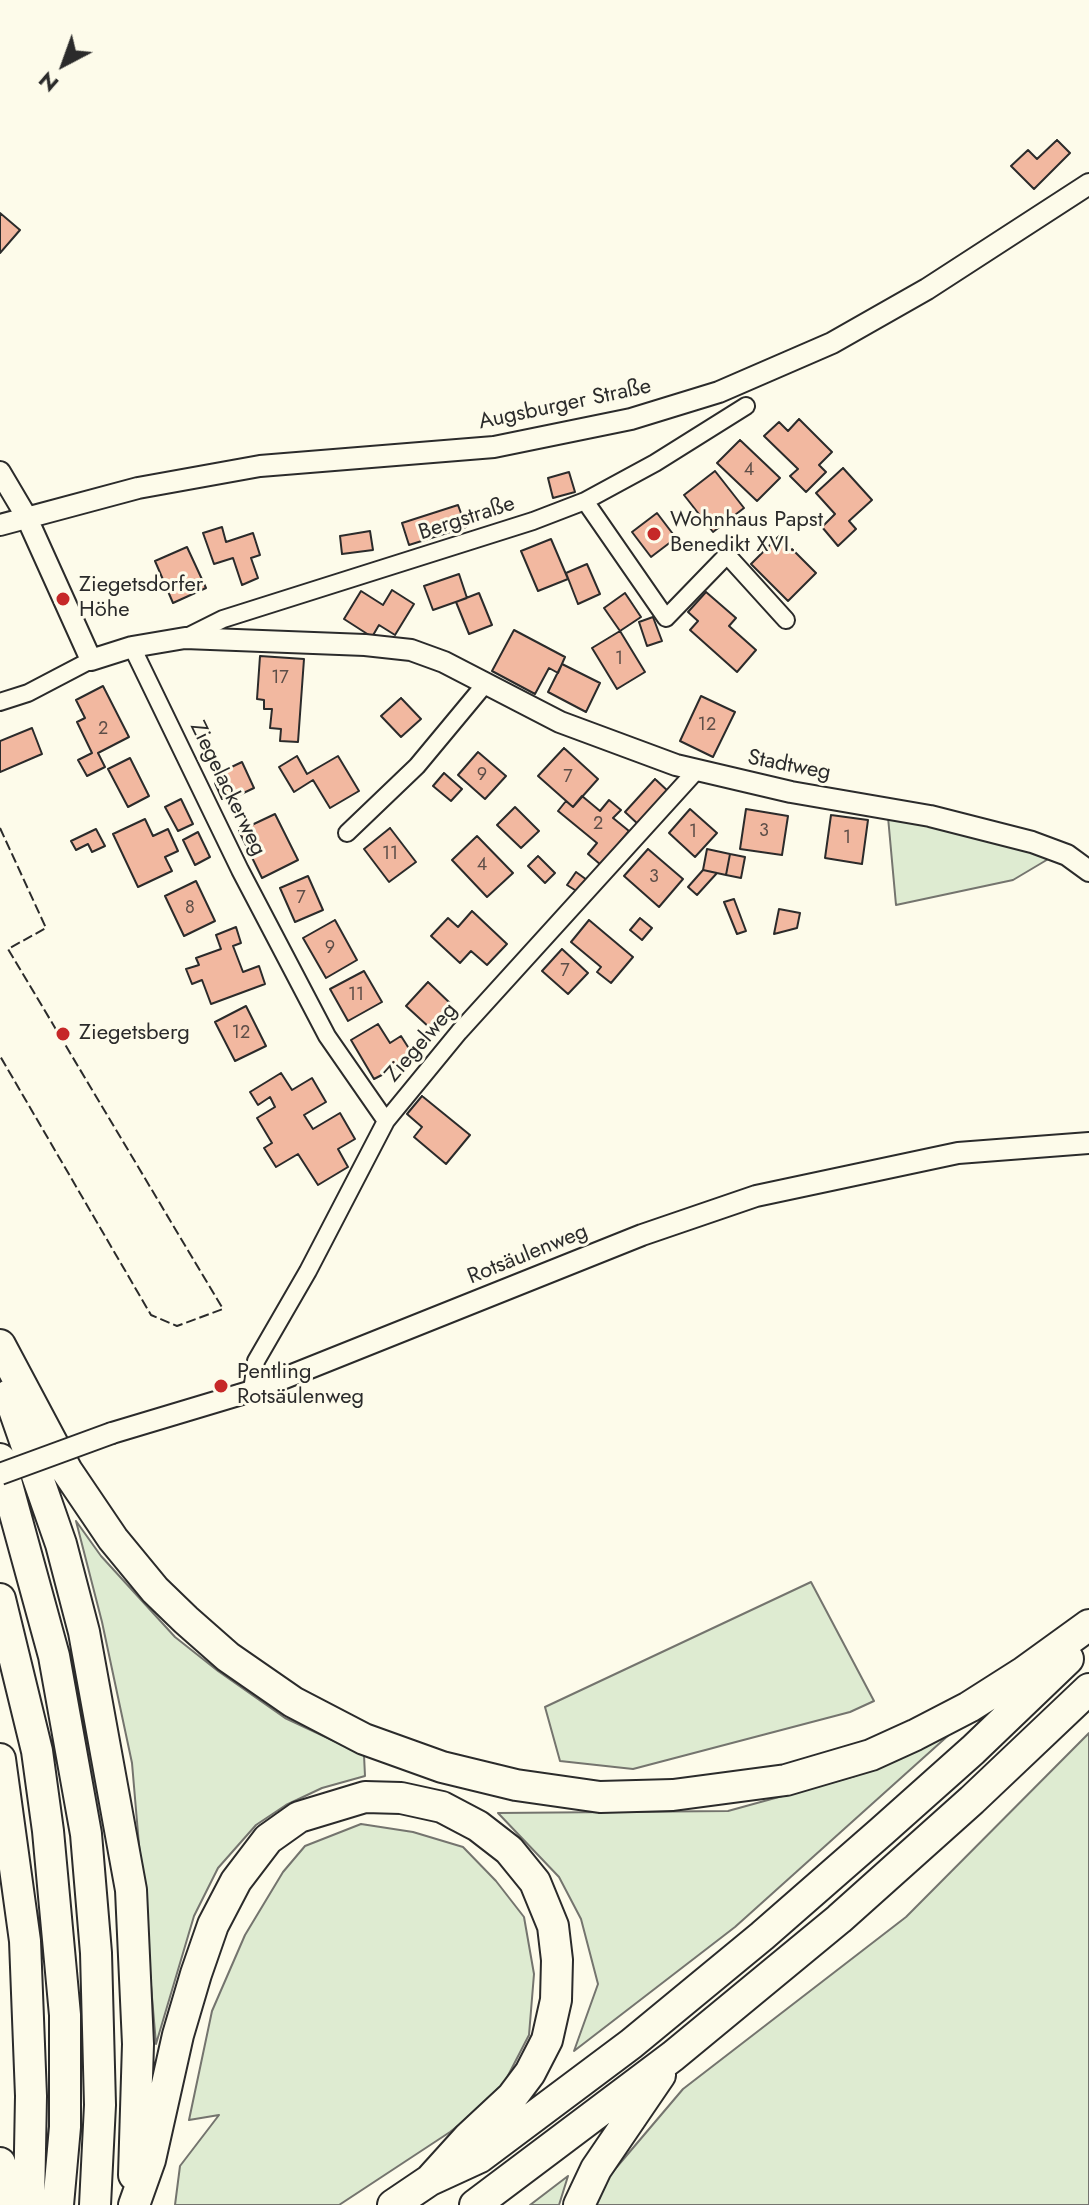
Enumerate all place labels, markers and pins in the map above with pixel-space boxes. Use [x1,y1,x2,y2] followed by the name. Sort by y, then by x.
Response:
[670,508,823,560] place label: Wohnhaus Papst Benedikt XVI.
[645,525,663,543] marker: Wohnhaus Papst Benedikt XVI.
[79,573,203,624] place label: Ziegetsdorfer Höhe
[54,590,72,608] marker: Ziegetsdorfer Höhe
[79,1021,190,1047] place label: Ziegetsberg
[54,1025,72,1043] marker: Ziegetsberg
[237,1360,364,1412] place label: Pentling Rotsäulenweg
[212,1377,230,1395] marker: Pentling Rotsäulenweg

